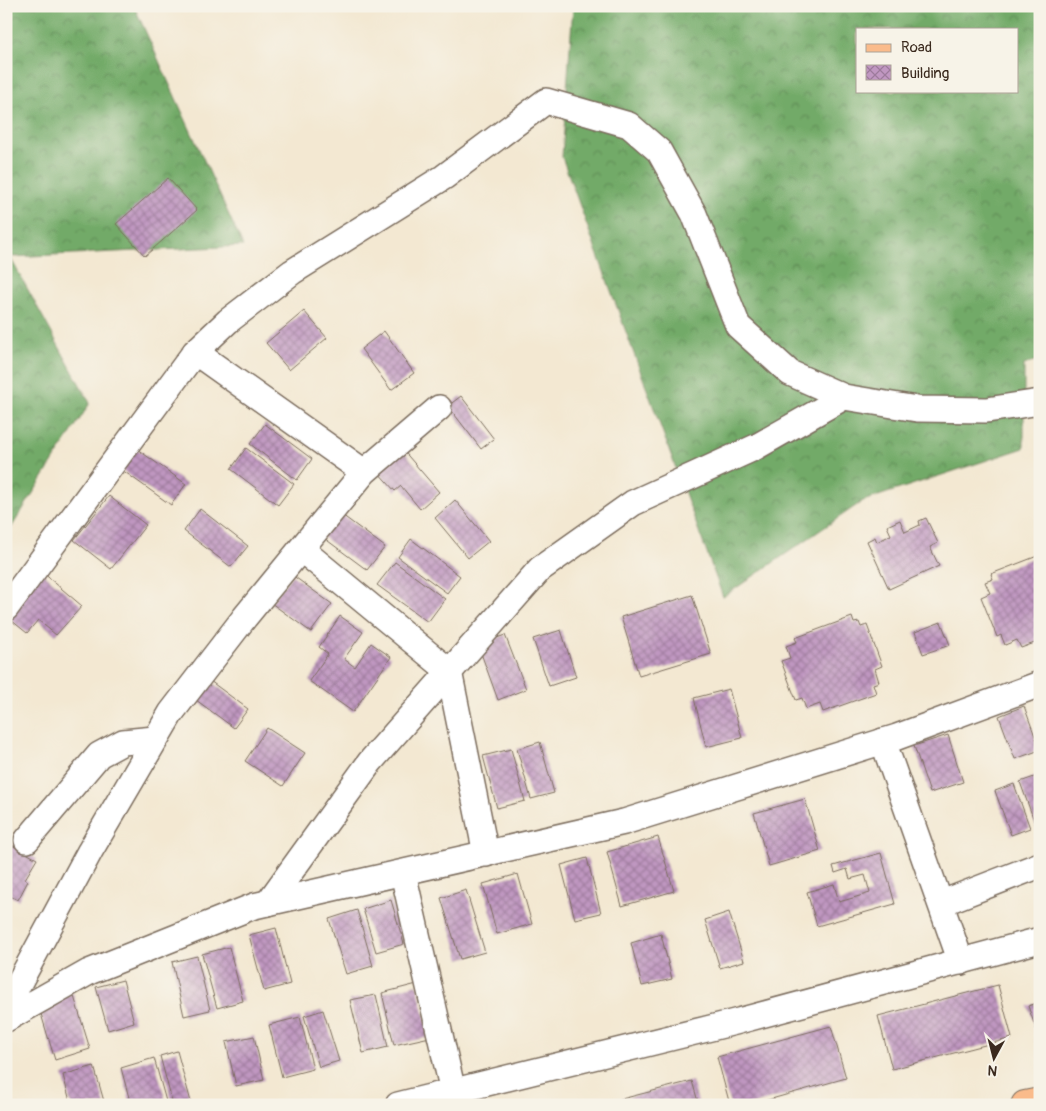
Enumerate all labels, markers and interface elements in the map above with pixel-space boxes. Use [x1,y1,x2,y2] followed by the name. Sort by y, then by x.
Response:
[856,28,1018,92] legend
[901,38,932,57] text: Road
[901,64,949,83] text: Building
[968,1034,1018,1084] north arrow
[987,1061,998,1079] text: N

